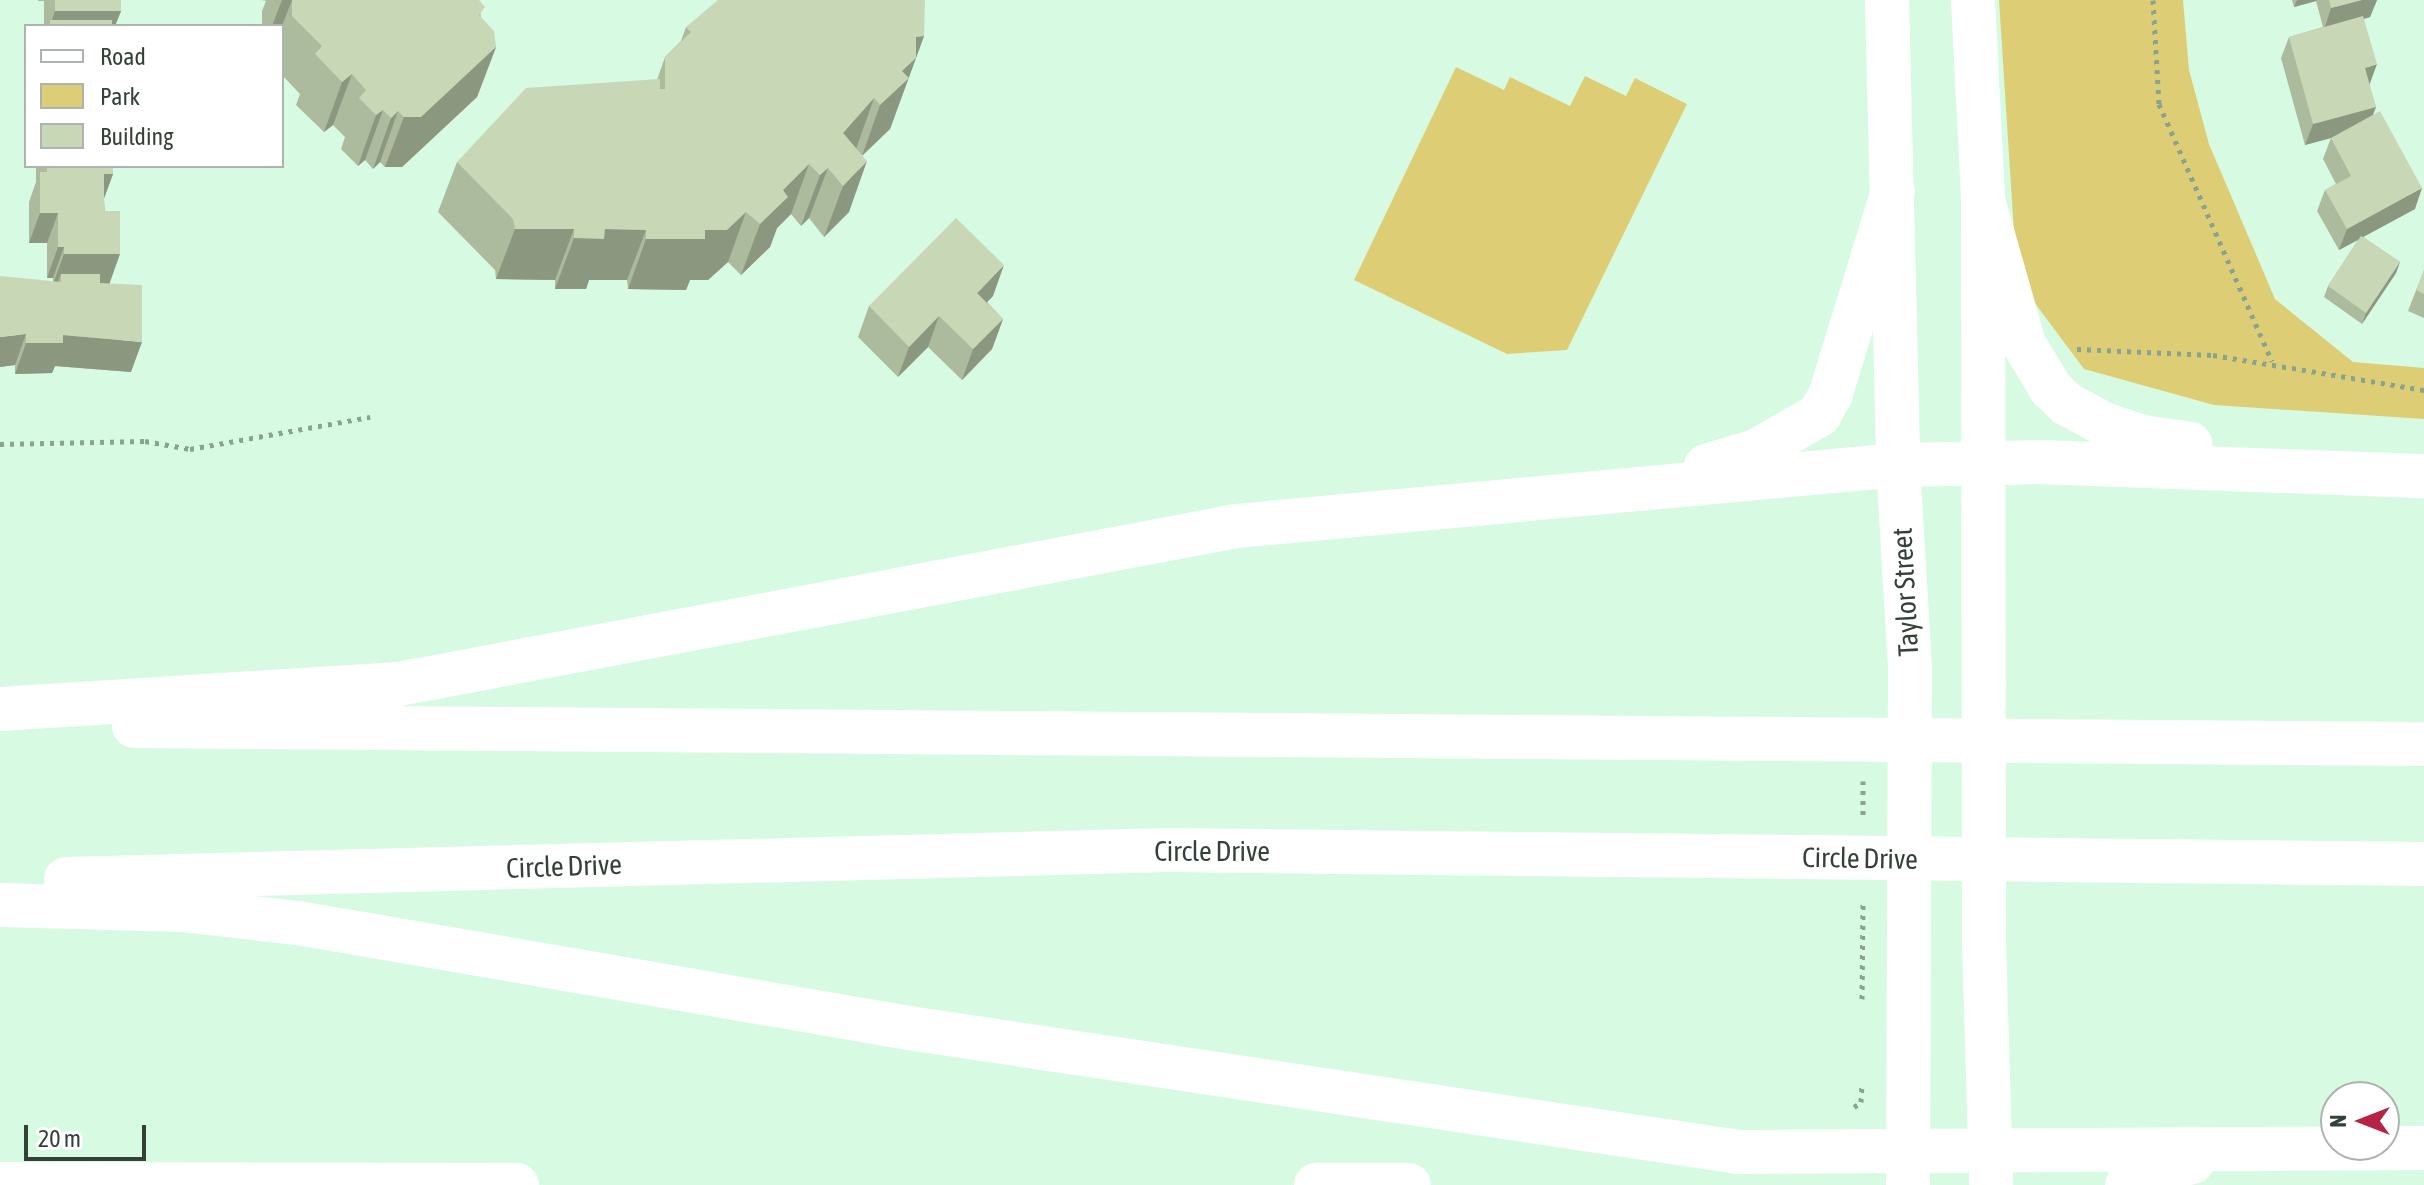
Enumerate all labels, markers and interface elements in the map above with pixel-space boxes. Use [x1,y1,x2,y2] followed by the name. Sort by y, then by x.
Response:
[24,24,284,168] legend
[100,43,146,70] text: Road
[100,83,140,110] text: Park
[100,123,173,150] text: Building
[1885,527,1925,657] street label: Taylor Street
[1154,834,1270,868] street label: Circle Drive
[1802,840,1918,876] street label: Circle Drive
[506,847,622,885] street label: Circle Drive
[2320,1081,2400,1161] north arrow
[28,1109,150,1159] scale bar
[2325,1115,2351,1128] text: N
[38,1125,81,1152] text: 20 m

